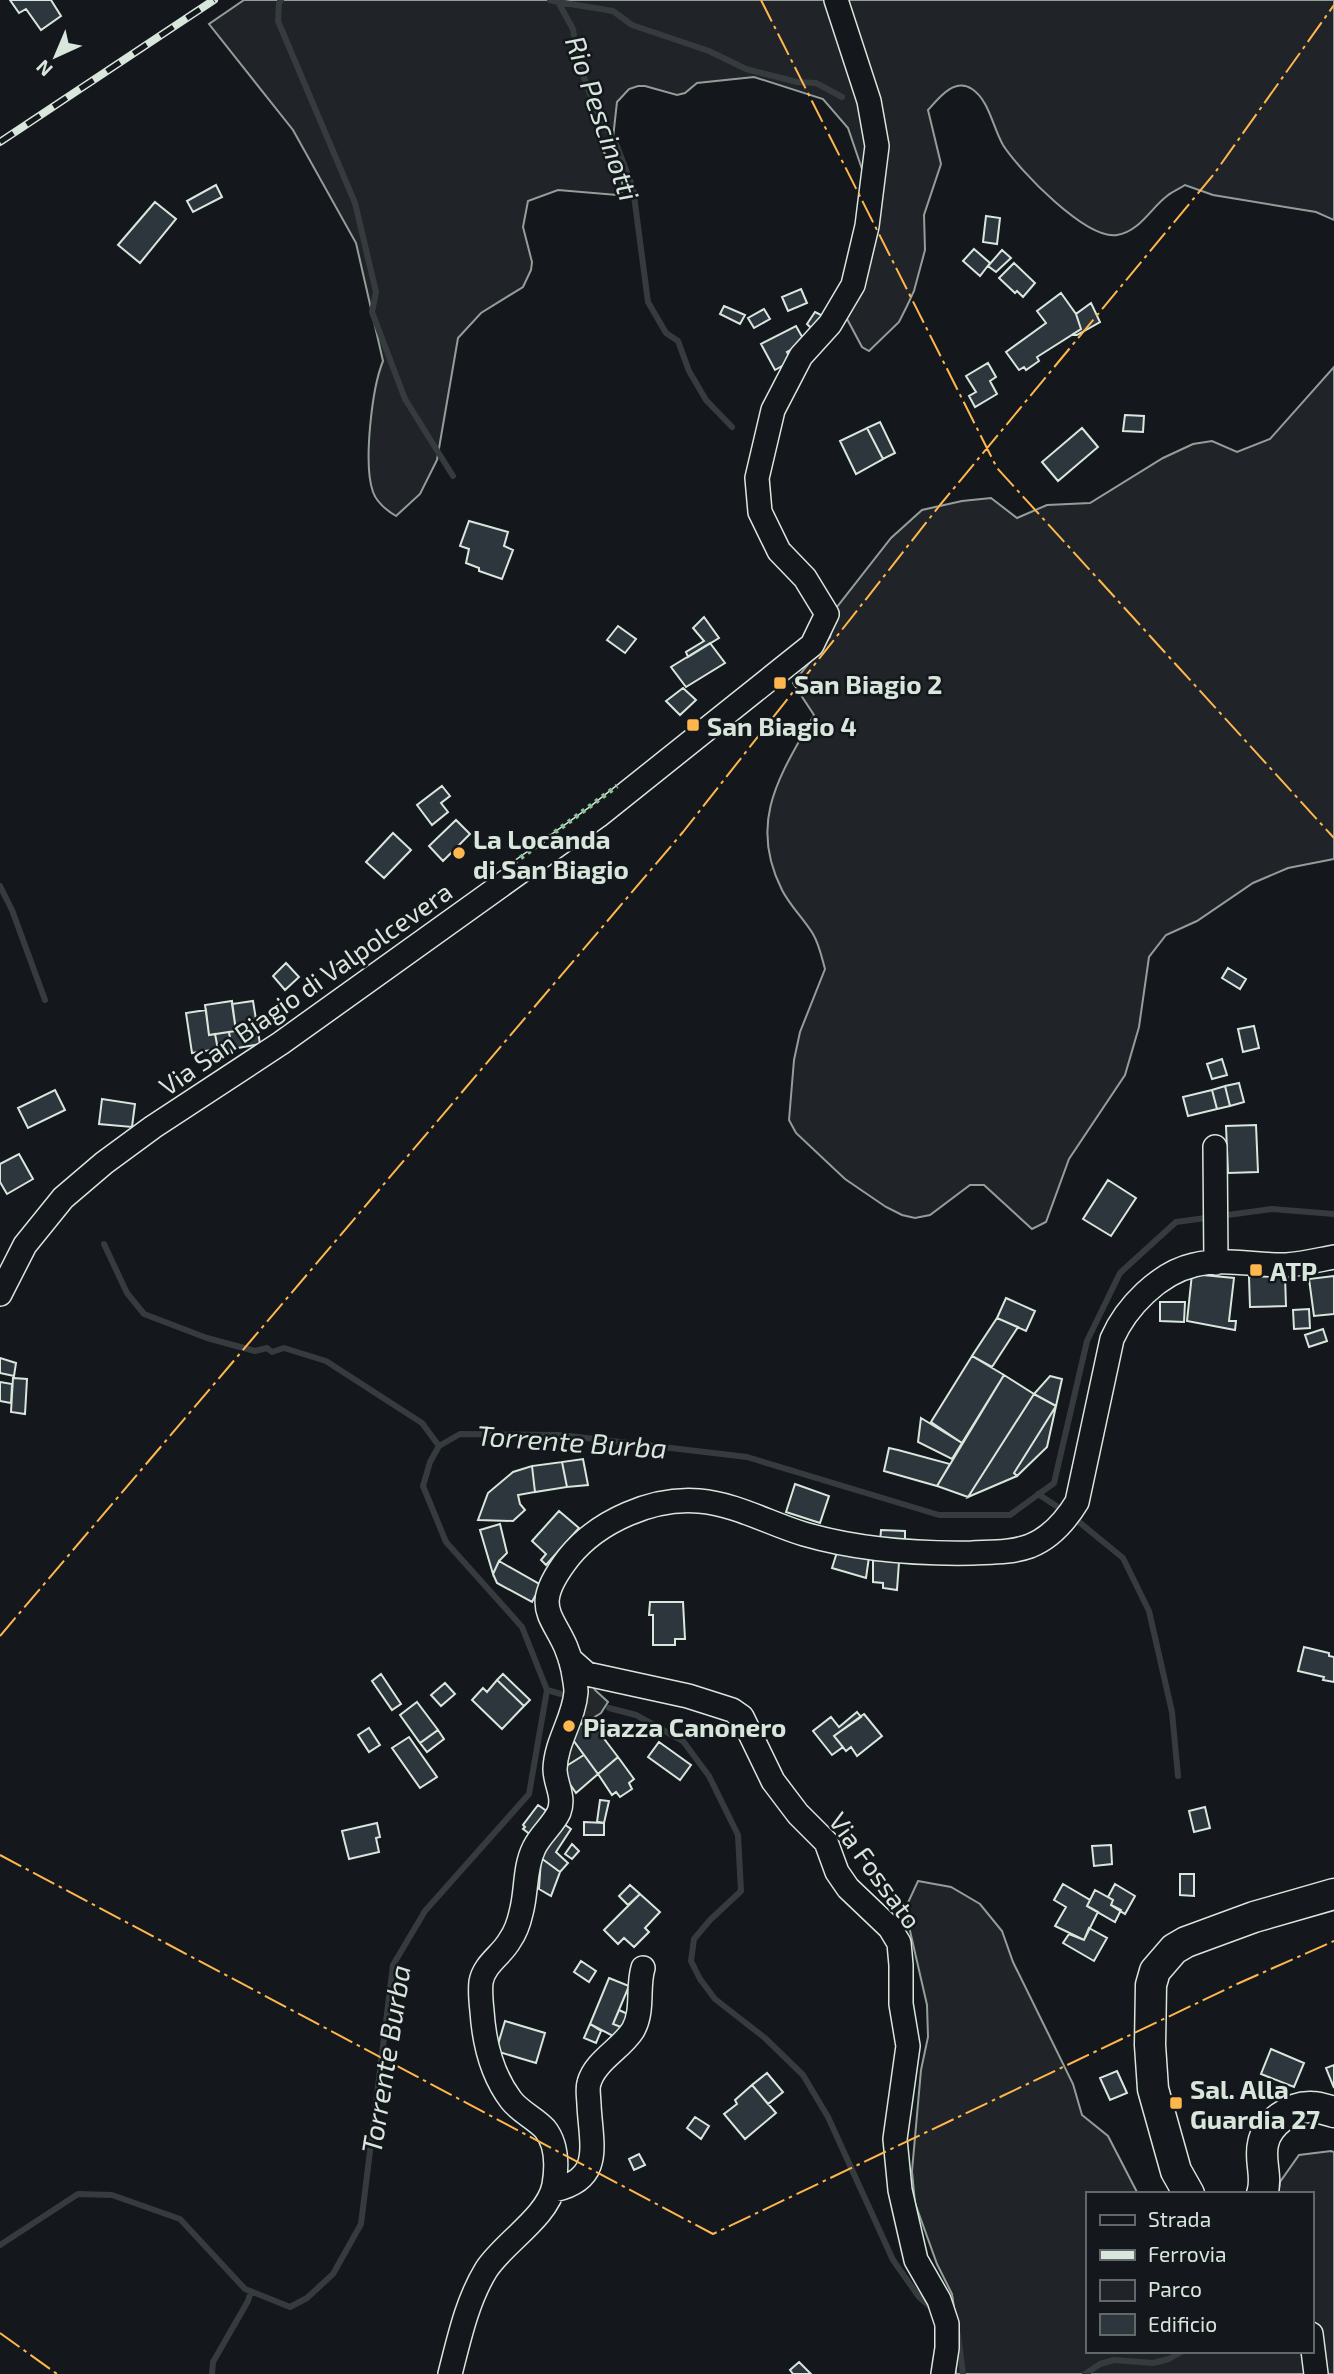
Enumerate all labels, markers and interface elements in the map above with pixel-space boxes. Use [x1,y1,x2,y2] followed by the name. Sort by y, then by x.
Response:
[21,21,91,91] north arrow
[559,31,647,205] water label: Rio Pescinotti
[31,56,57,82] text: N
[794,668,942,699] place label: San Biagio 2
[772,675,788,691] marker: San Biagio 2
[707,710,857,741] place label: San Biagio 4
[685,717,701,733] marker: San Biagio 4
[473,823,629,884] place label: La Locanda di San Biagio
[451,845,467,861] marker: La Locanda di San Biagio
[153,875,457,1101] street label: Via San Biagio di Valpolcevera
[1270,1255,1317,1286] place label: ATP
[1248,1262,1264,1278] marker: ATP
[476,1417,668,1465] water label: Torrente Burba
[583,1711,786,1742] place label: Piazza Canonero
[561,1718,577,1734] marker: Piazza Canonero
[823,1806,929,1934] street label: Via Fossato
[353,1962,417,2156] water label: Torrente Burba
[1190,2073,1320,2134] place label: Sal. Alla Guardia 27
[1168,2095,1184,2111] marker: Sal. Alla Guardia 27
[1086,2192,1313,2353] legend
[1148,2206,1211,2231] text: Strada
[1148,2241,1227,2266] text: Ferrovia
[1148,2276,1202,2301] text: Parco
[1148,2311,1217,2336] text: Edificio

